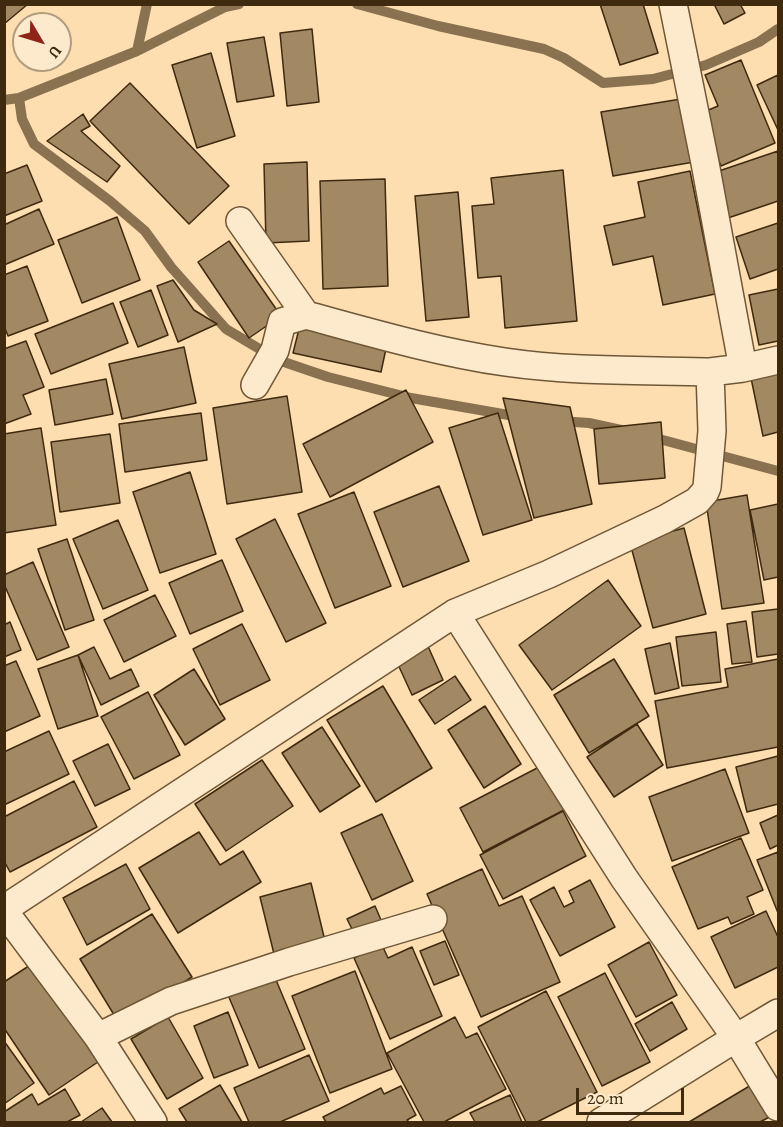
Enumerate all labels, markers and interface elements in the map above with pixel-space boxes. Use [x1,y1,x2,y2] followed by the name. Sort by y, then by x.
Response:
[12,12,72,72] north arrow
[43,41,67,63] text: U
[579,1076,687,1114] scale bar
[587,1086,624,1110] text: 20 m

